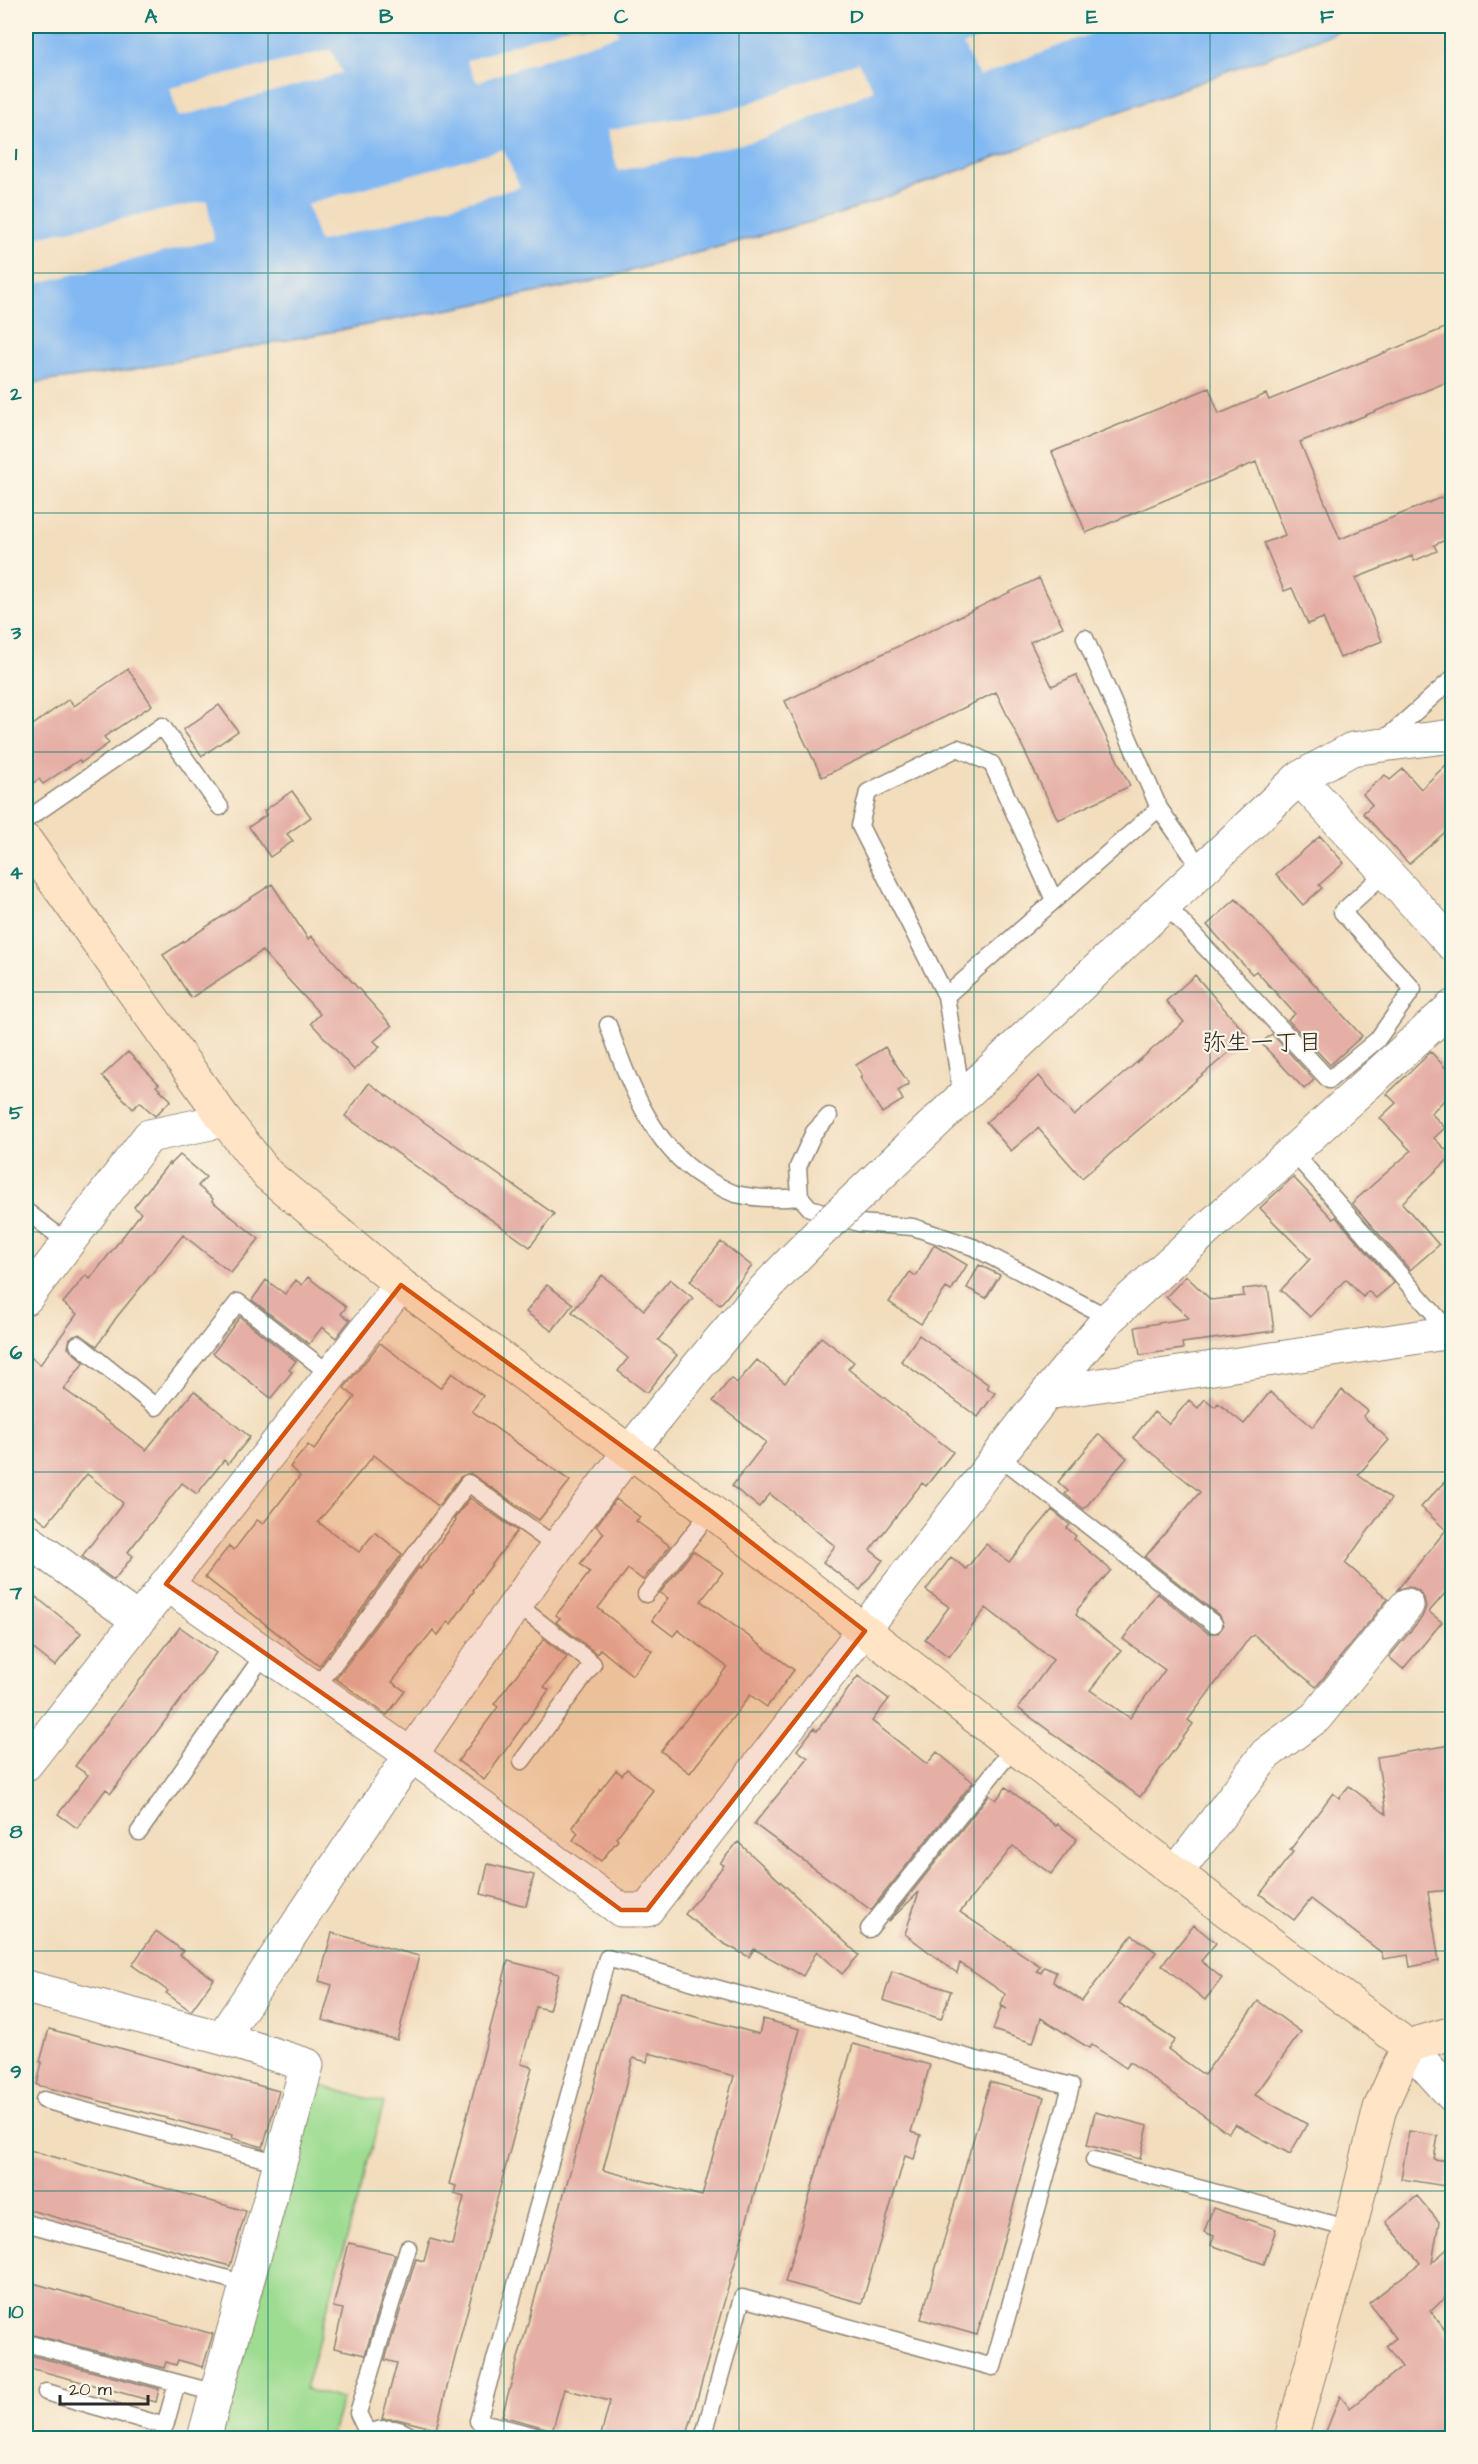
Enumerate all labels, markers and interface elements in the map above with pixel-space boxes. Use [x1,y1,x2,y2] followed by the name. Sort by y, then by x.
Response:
[145,3,158,31] text: A
[379,3,394,31] text: B
[614,3,629,31] text: C
[851,3,864,31] text: D
[1086,3,1098,31] text: E
[1320,3,1335,31] text: F
[15,140,18,168] text: 1
[9,380,22,408] text: 2
[10,619,22,647] text: 3
[9,859,23,887] text: 4
[1202,1026,1322,1060] district label: 弥生一丁目
[9,1099,24,1127] text: 5
[10,1339,23,1367] text: 6
[9,1579,23,1607] text: 7
[10,1818,23,1846] text: 8
[10,2058,22,2086] text: 9
[8,2298,24,2326] text: 10
[60,2368,148,2406] scale bar
[69,2377,112,2402] text: 20 m

